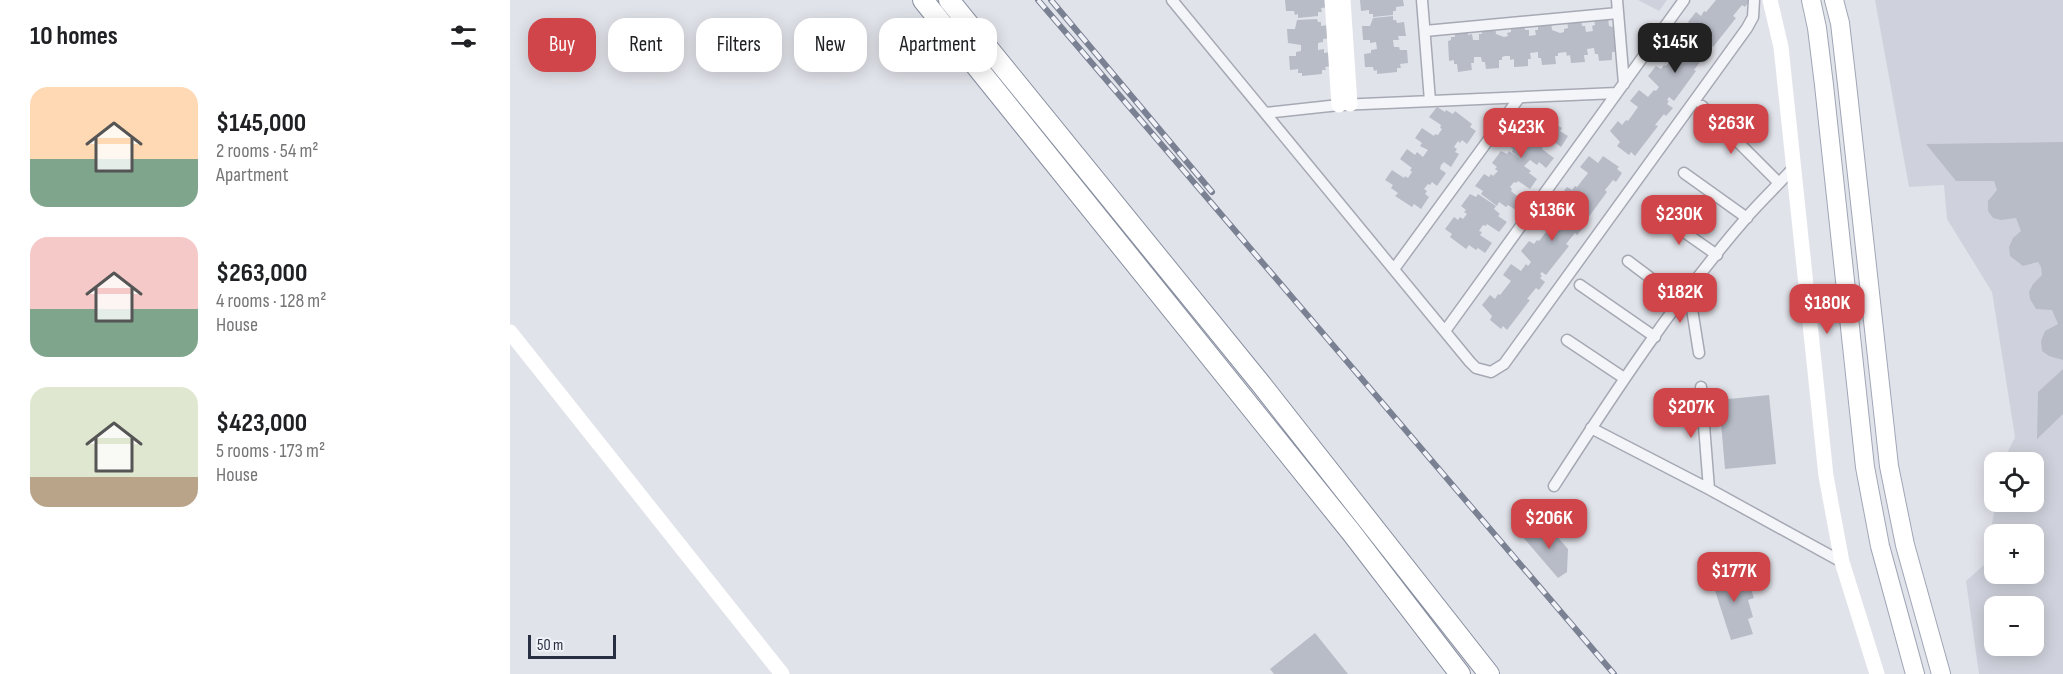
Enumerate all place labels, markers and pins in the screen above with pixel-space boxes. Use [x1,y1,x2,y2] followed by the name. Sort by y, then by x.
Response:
[1633,23,1717,74] pin: $145K
[1689,104,1773,155] pin: $263K
[1479,108,1563,159] pin: $423K
[1510,191,1594,242] pin: $136K
[1637,195,1721,246] pin: $230K
[1638,273,1722,324] pin: $182K
[1785,284,1869,335] pin: $180K
[1649,388,1733,439] pin: $207K
[1507,499,1591,550] pin: $206K
[1692,552,1776,603] pin: $177K

